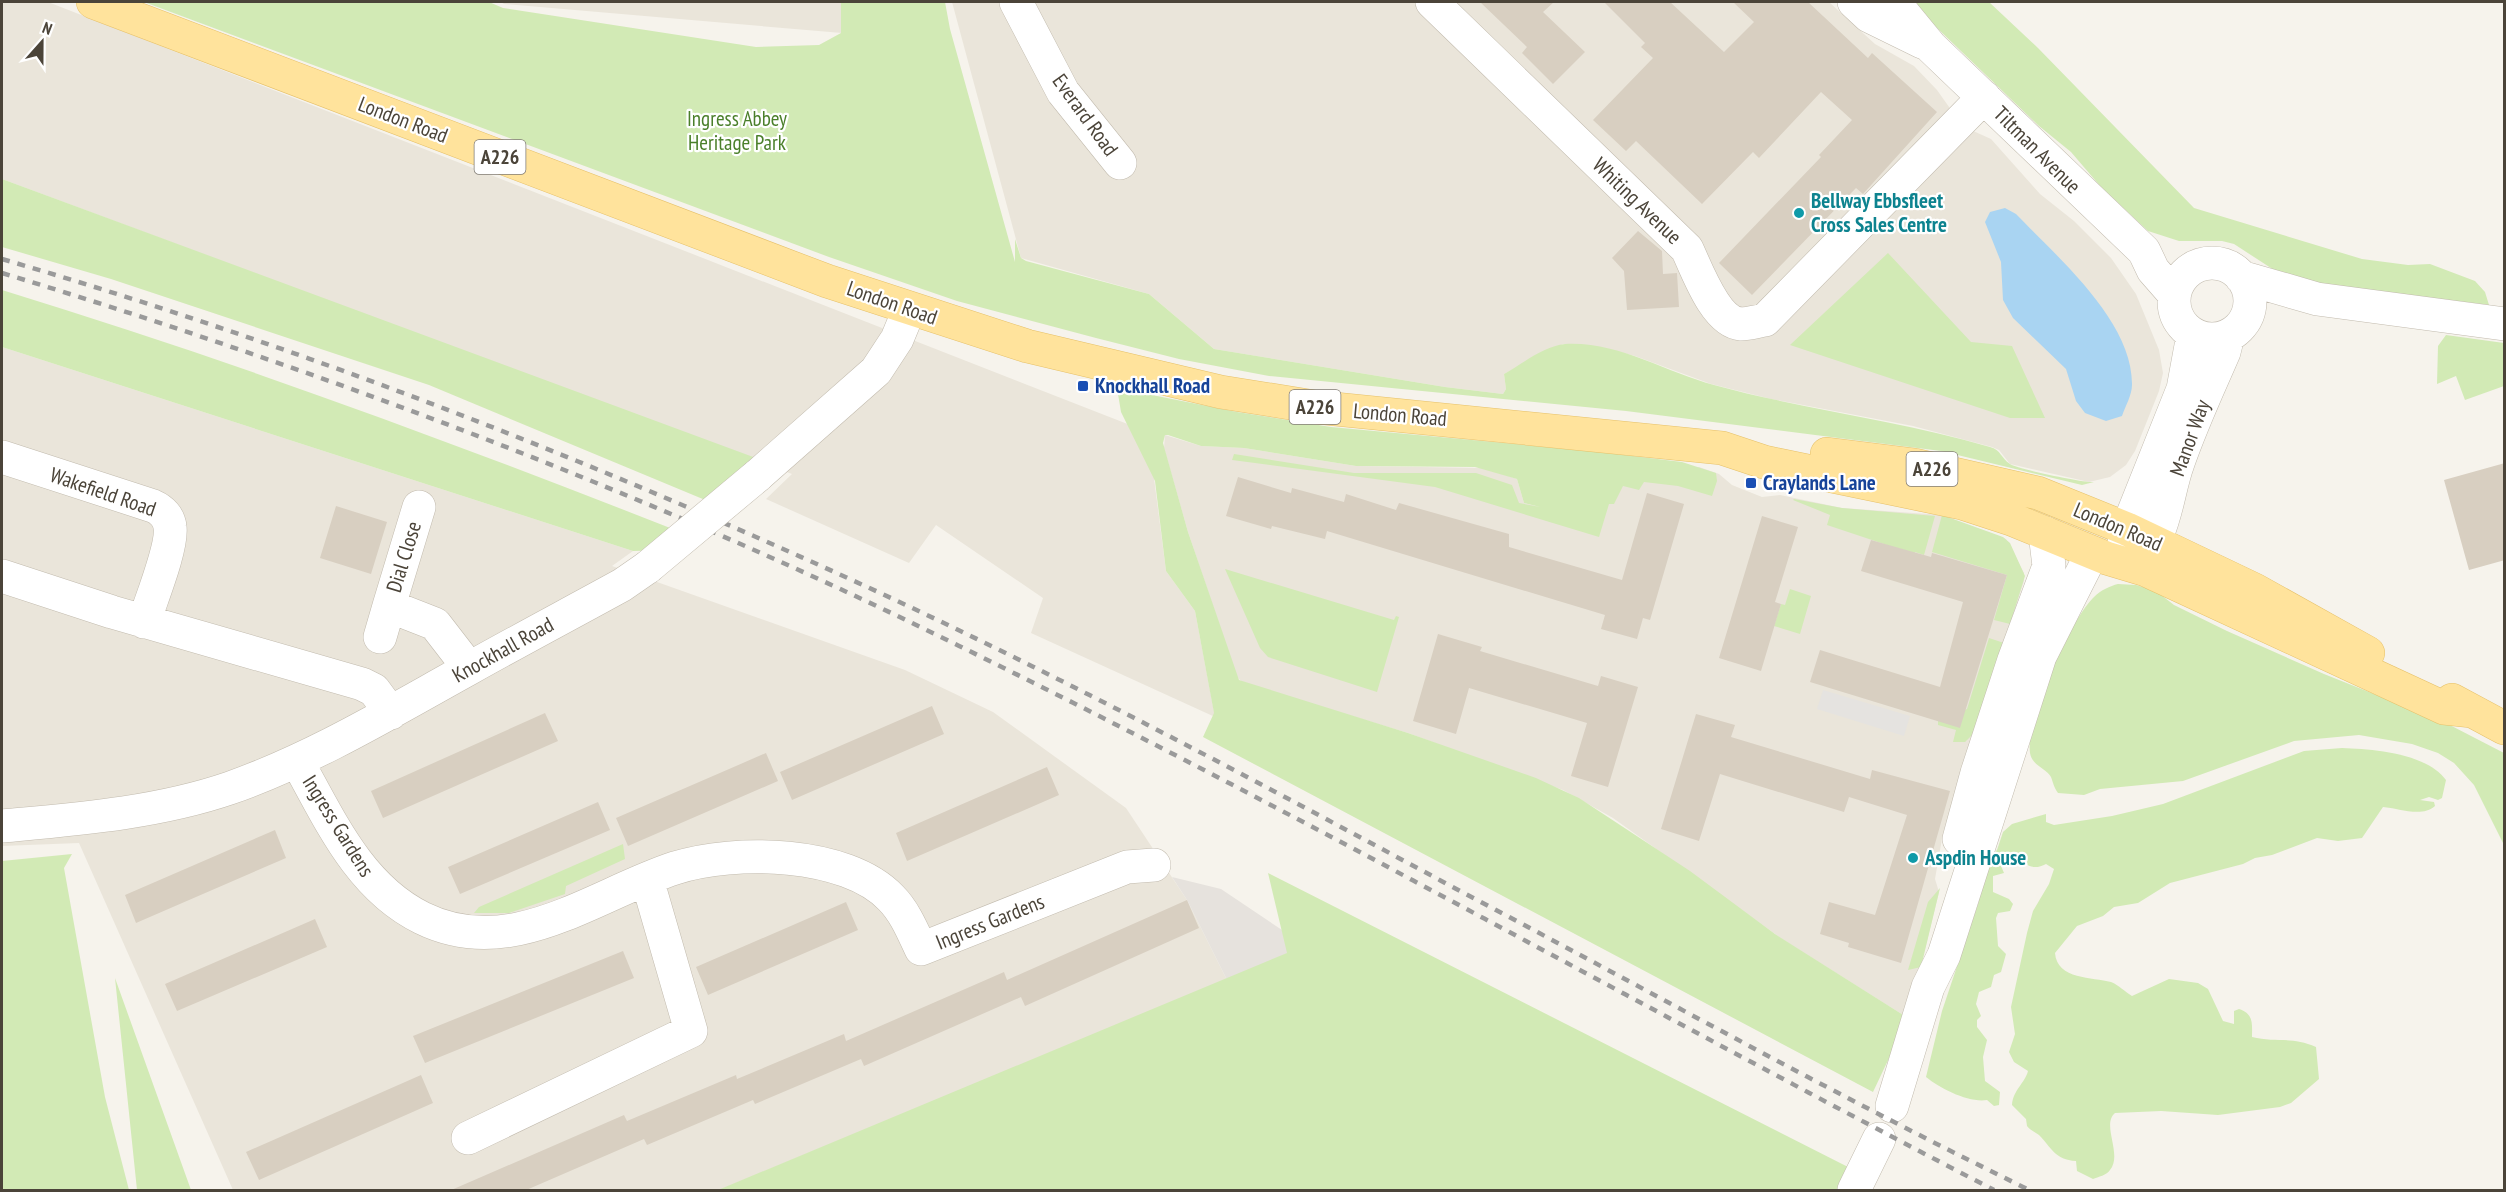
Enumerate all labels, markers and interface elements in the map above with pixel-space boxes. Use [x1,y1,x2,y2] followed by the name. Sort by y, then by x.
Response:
[12,12,72,72] north arrow
[40,17,55,39] text: N
[1047,68,1124,161] street label: Everard Road
[355,90,452,149] street label: London Road
[1988,100,2087,199] street label: Tiltman Avenue
[687,105,787,156] park label: Ingress Abbey Heritage Park
[474,140,526,174] road number: A226
[1587,151,1688,250] street label: Whiting Avenue
[1811,187,1947,238] place label: Bellway Ebbsfleet Cross Sales Centre
[1792,206,1806,220] marker: Bellway Ebbsfleet Cross Sales Centre
[843,275,941,331] street label: London Road
[1095,372,1210,399] place label: Knockhall Road
[1076,379,1090,393] marker: Knockhall Road
[1290,390,1340,424] road number: A226
[2163,396,2216,480] street label: Manor Way
[1352,397,1448,432] street label: London Road
[1906,452,1958,486] road number: A226
[47,461,160,522] street label: Wakefield Road
[1763,469,1876,496] place label: Craylands Lane
[1744,476,1758,490] marker: Craylands Lane
[2070,496,2167,557] street label: London Road
[380,518,427,596] street label: Dial Close
[447,611,558,688] street label: Knockhall Road
[297,770,380,882] street label: Ingress Gardens
[1924,844,2026,871] place label: Aspdin House
[1906,851,1920,865] marker: Aspdin House
[932,888,1048,956] street label: Ingress Gardens

